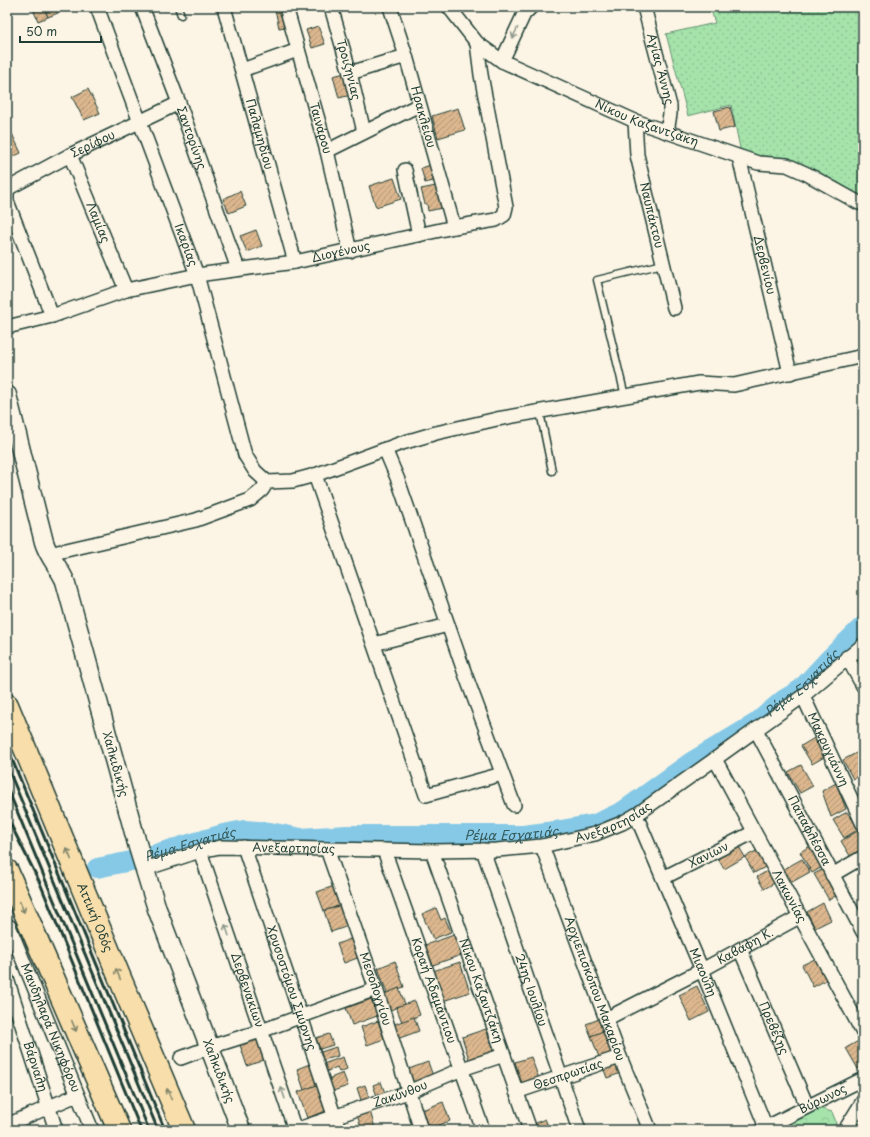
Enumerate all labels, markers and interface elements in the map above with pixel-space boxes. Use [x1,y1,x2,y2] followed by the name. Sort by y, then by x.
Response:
[20,18,101,44] scale bar
[26,22,57,40] text: 50 m
[511,27,518,39] one-way arrow
[643,31,679,106] street label: Αγίας Άννης
[333,37,366,102] street label: Τροιζηνίας
[407,84,441,150] street label: Ηρακλείου
[592,94,701,150] street label: Νίκου Καζαντζάκη
[242,96,279,172] street label: Παλαμηδίου
[306,100,337,156] street label: Ταινάρου
[173,104,212,172] street label: Σαντορίνης
[67,125,118,161] street label: Σερίφου
[636,180,669,250] street label: Ναυπάκτου
[82,199,115,245] street label: Λαμίας
[171,221,203,269] street label: Ικαρίας
[750,233,781,296] street label: Δερβενίου
[310,236,371,266] street label: Διογένους
[760,644,844,721] water label: Ρέμα Εσχατιάς
[804,709,854,789] street label: Μακρυγιάννη
[99,729,134,799] street label: Χαλκιδικής
[784,792,836,869] street label: Παπαφλέσσα
[573,797,655,846] street label: Ανεξαρτησίας
[464,821,560,844] water label: Ρέμα Εσχατιάς
[142,822,238,866] water label: Ρέμα Εσχατιάς
[685,836,731,872] street label: Χανίων
[252,838,335,857] street label: Ανεξαρτησίας
[64,849,72,861] one-way arrow
[768,866,812,926] street label: Λακωνίας
[73,880,118,955] street label: Αττική Οδός
[19,901,27,913] one-way arrow
[561,913,631,1063] street label: Αρχιεπισκόπου Μακαρίου
[263,923,322,1053] street label: Χρυσοστόμου Σμύρνης
[713,923,776,968] street label: Καβάφη Κ.
[223,924,230,937] one-way arrow
[408,935,462,1046] street label: Κοραή Αδαμάντιου
[455,936,509,1045] street label: Νίκου Καζαντζάκη
[686,945,722,999] street label: Μιαούλη
[356,949,397,1028] street label: Μεσολογγίου
[227,950,269,1030] street label: Δερβενακίων
[511,951,553,1029] street label: 24ης Ιουλίου
[17,960,86,1095] street label: Μανδηλαρά Νικηφόρου
[114,969,121,981] one-way arrow
[755,998,794,1057] street label: Πρεβέζης
[71,1020,78,1032] one-way arrow
[199,1036,240,1105] street label: Χαλκιδικής
[20,1039,53,1094] street label: Βάρναλη
[531,1053,605,1094] street label: Θεσπρωτίας
[370,1075,430,1111] street label: Ζακύνθου
[795,1079,849,1118] street label: Βύρωνος
[278,1087,286,1099] one-way arrow
[165,1089,172,1101] one-way arrow

